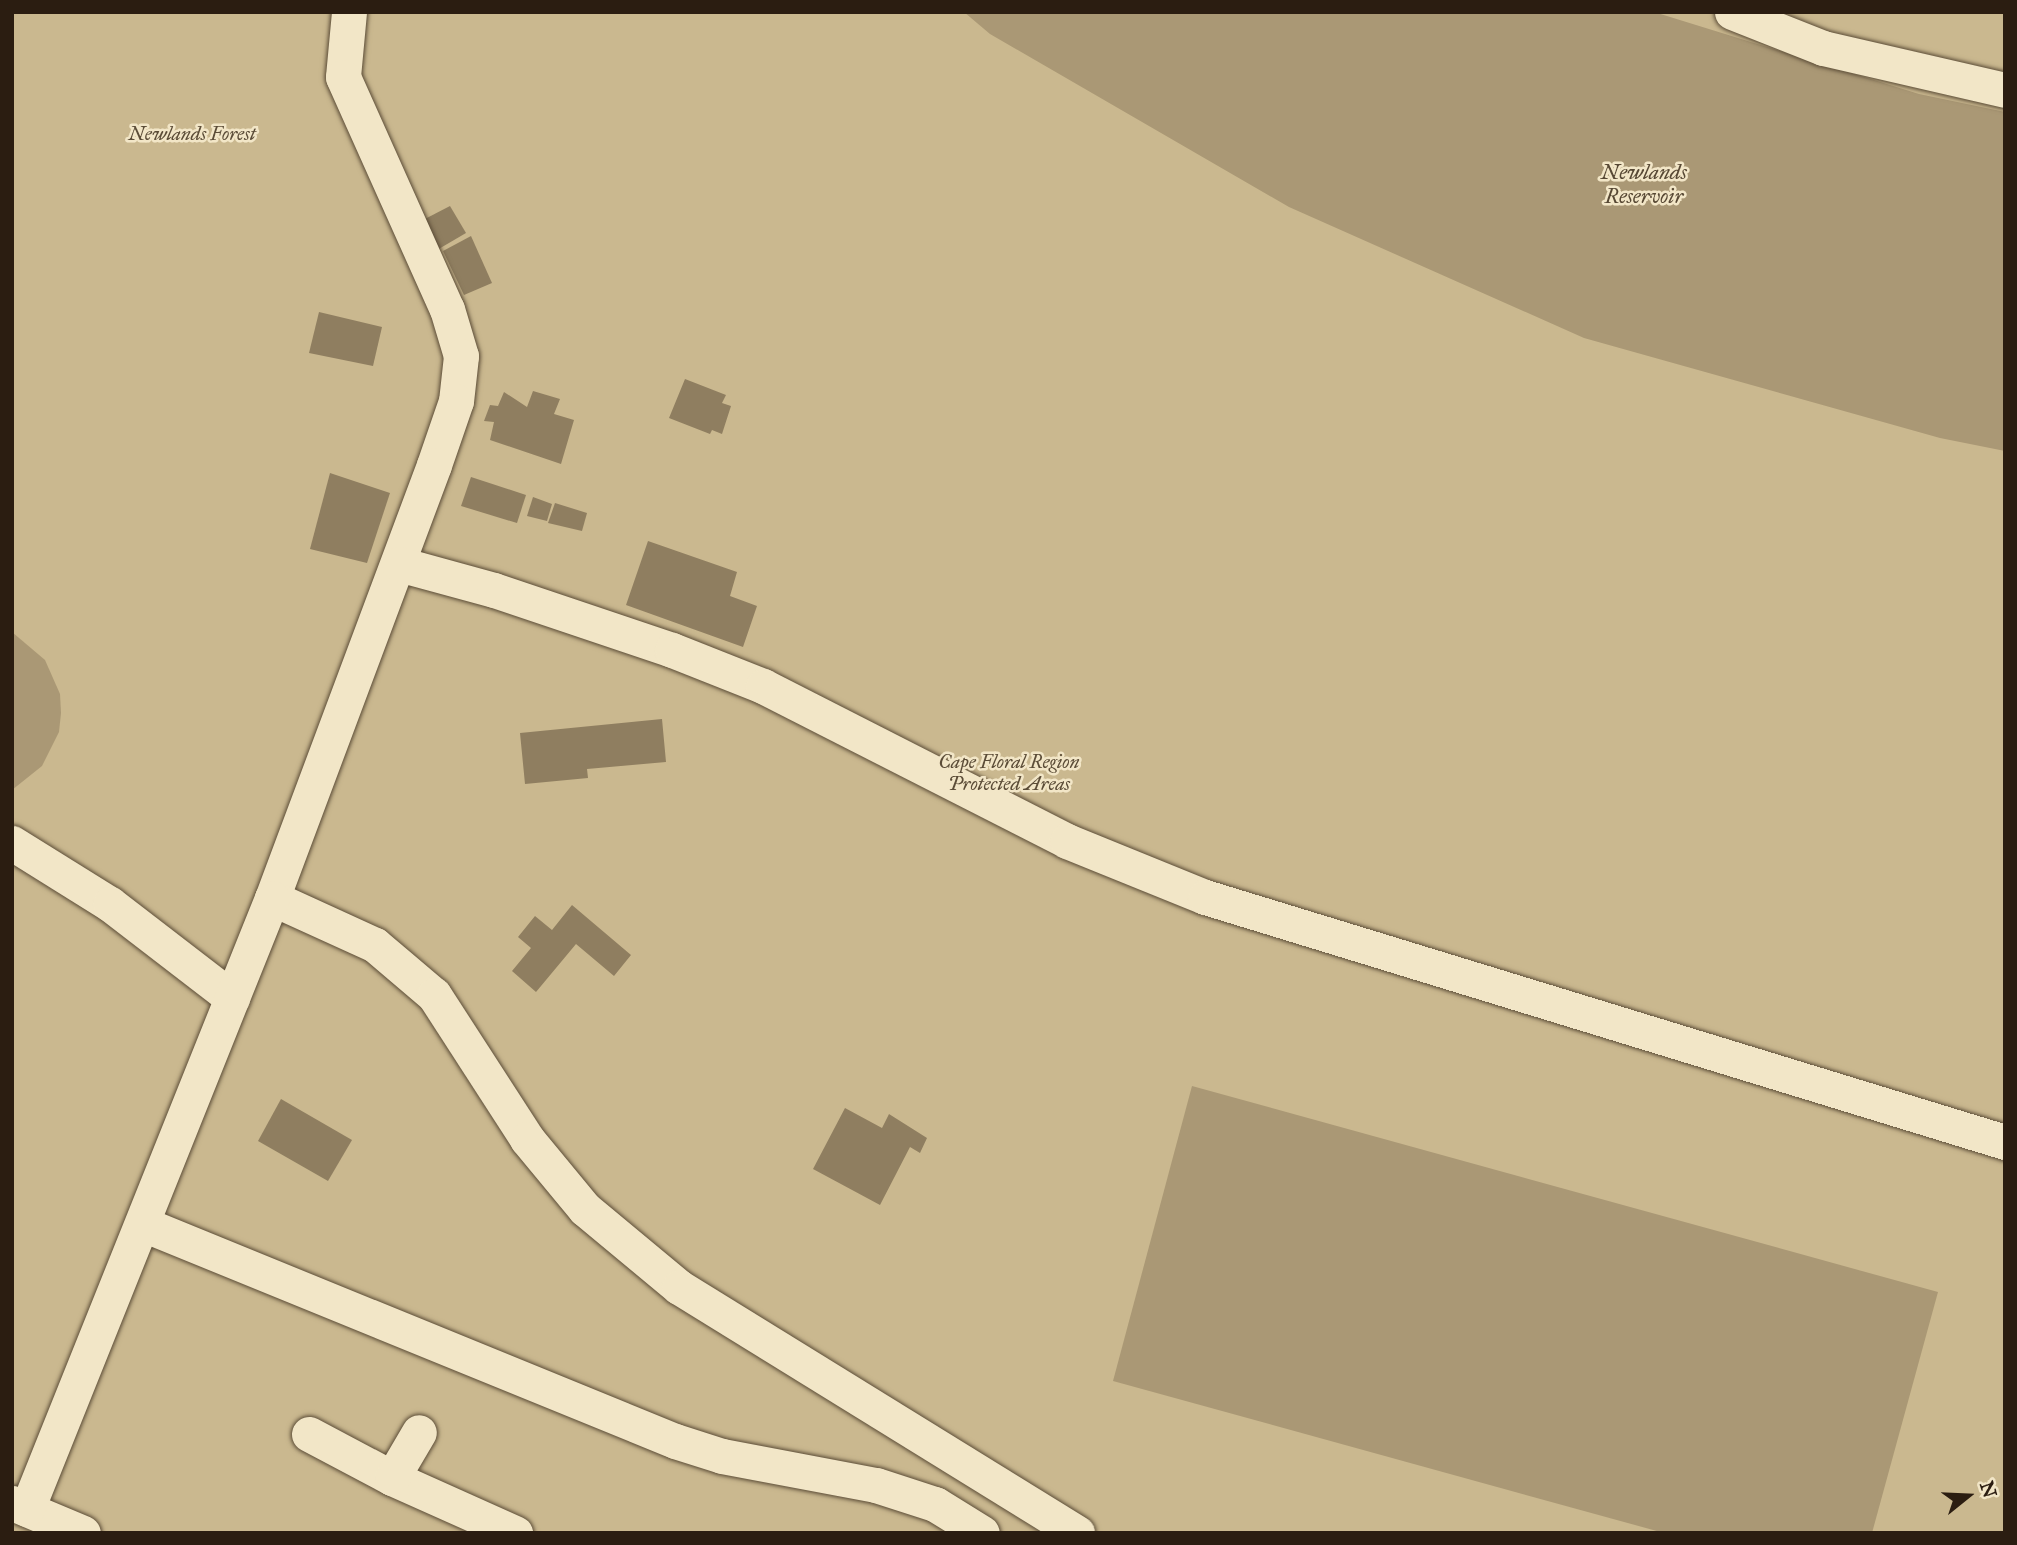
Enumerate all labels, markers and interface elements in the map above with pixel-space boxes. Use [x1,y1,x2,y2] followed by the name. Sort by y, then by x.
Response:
[128,123,256,145] park label: Newlands Forest
[1601,159,1687,209] water label: Newlands Reservoir
[939,751,1079,795] park label: Cape Floral Region Protected Areas
[1933,1461,2003,1531] north arrow
[1975,1478,2002,1501] text: N

